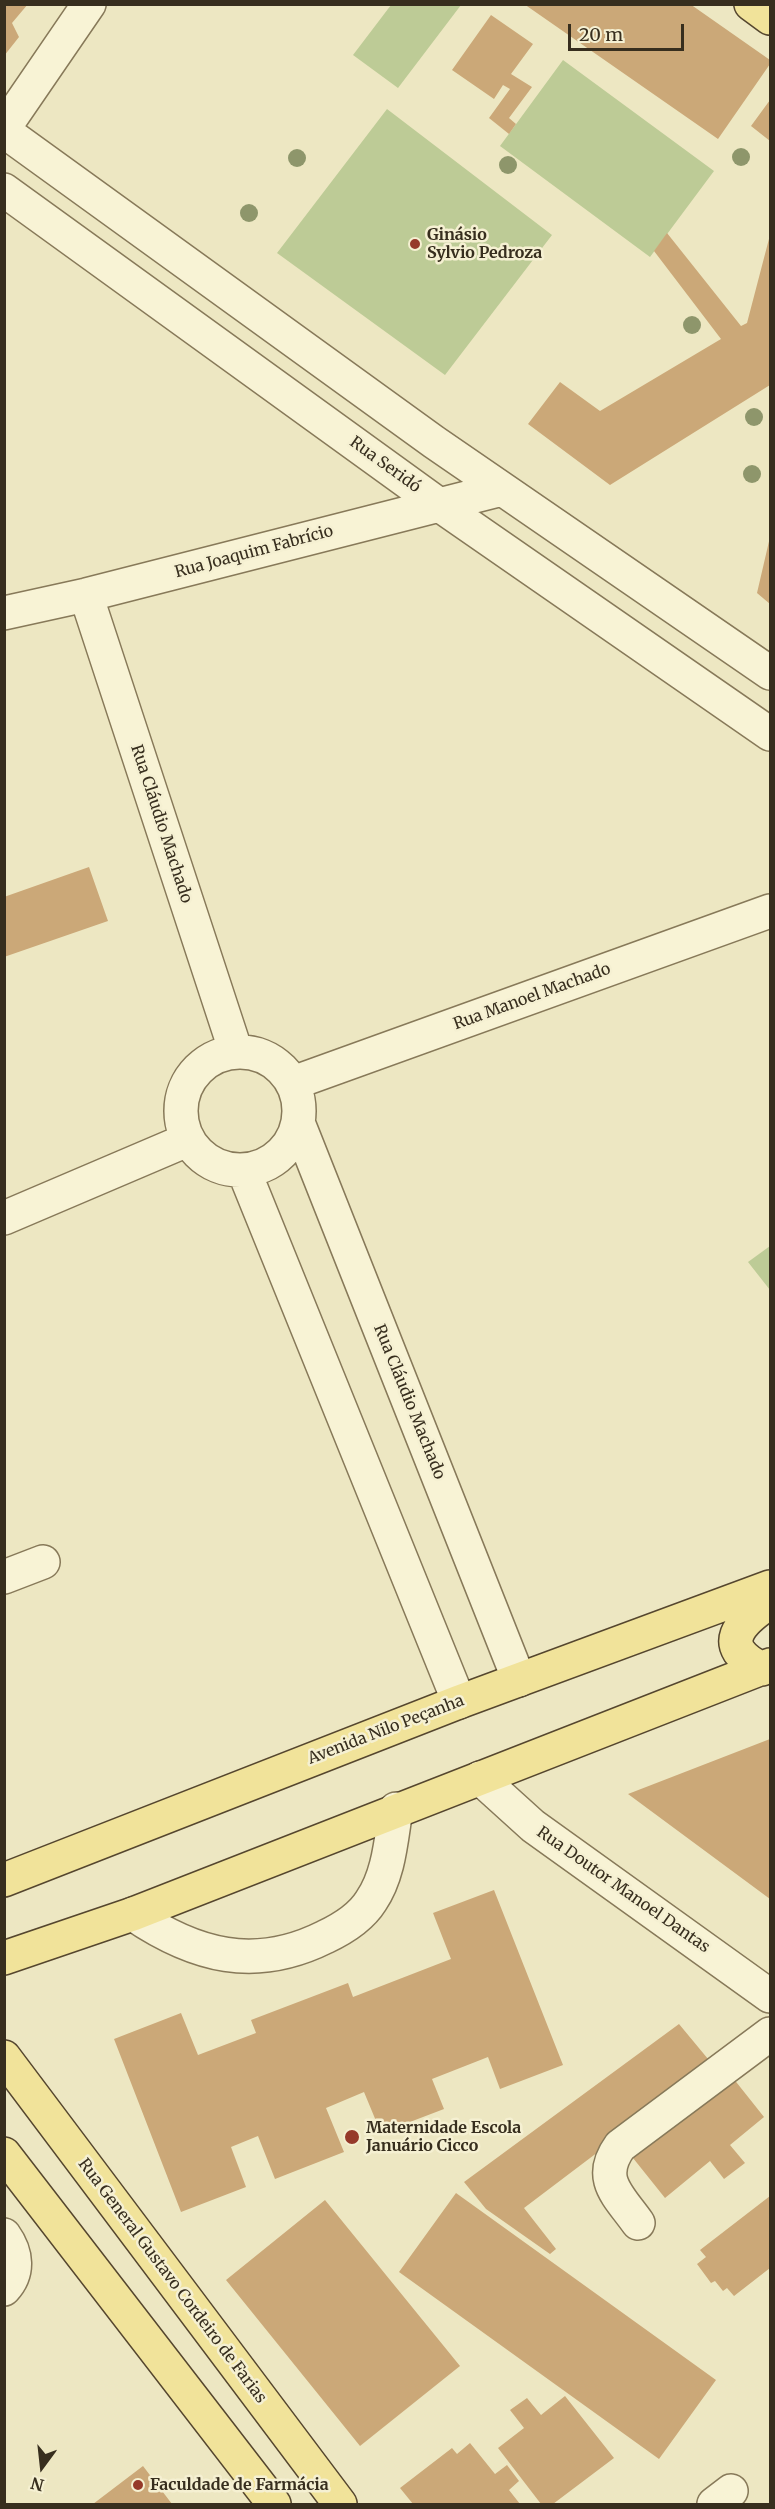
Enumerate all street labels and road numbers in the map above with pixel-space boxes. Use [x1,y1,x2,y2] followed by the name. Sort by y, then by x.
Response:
[346,433,424,497] street label: Rua Seridó
[173,522,335,582] street label: Rua Joaquim Fabrício
[126,742,196,906] street label: Rua Cláudio Machado
[451,960,613,1034] street label: Rua Manoel Machado
[369,1322,449,1482] street label: Rua Cláudio Machado
[305,1691,467,1769] street label: Avenida Nilo Peçanha
[533,1823,713,1957] street label: Rua Doutor Manoel Dantas
[74,2155,270,2407] street label: Rua General Gustavo Cordeiro de Farias

